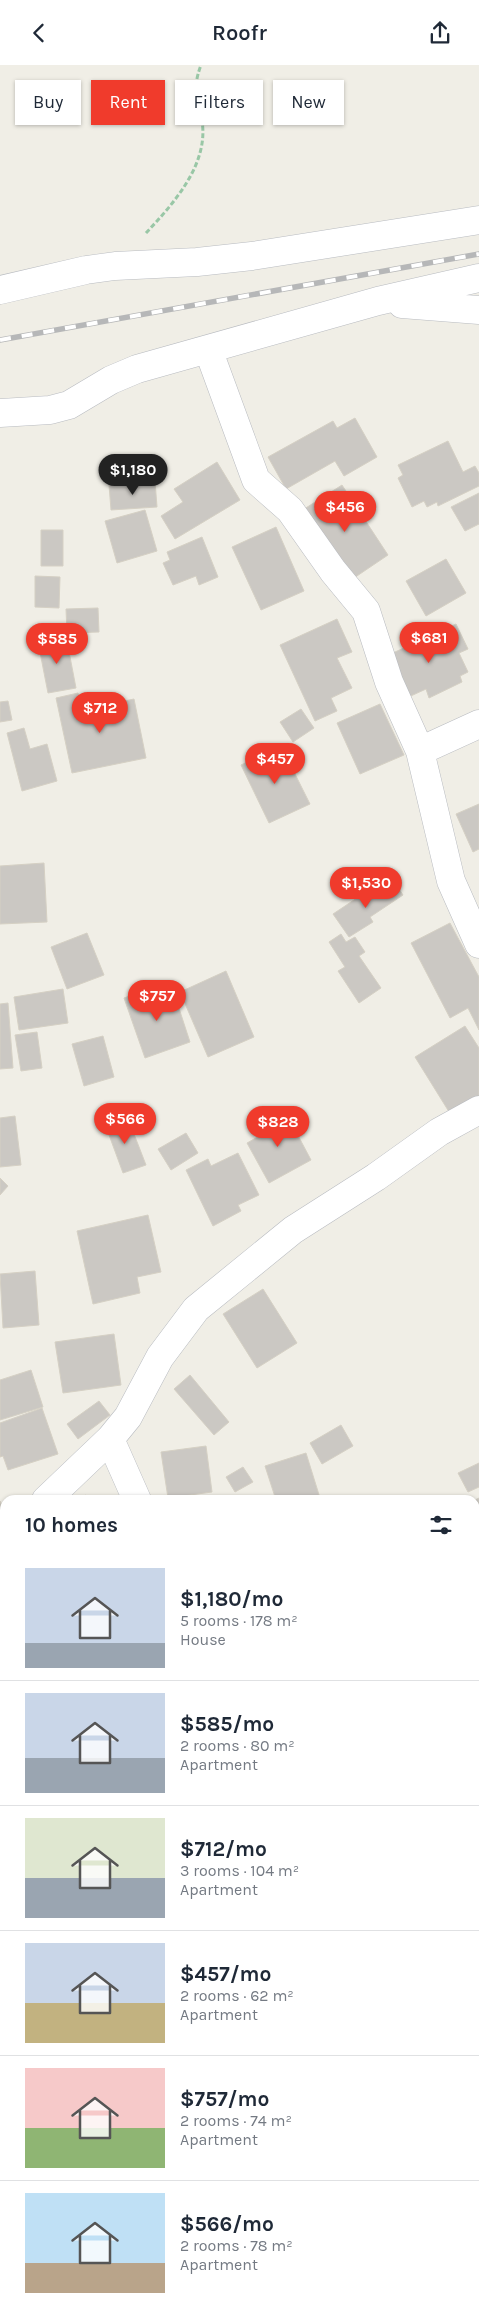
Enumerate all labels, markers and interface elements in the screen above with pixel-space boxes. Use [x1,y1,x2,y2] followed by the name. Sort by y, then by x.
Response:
[25,19,53,47] icon: back
[426,19,454,47] icon: share
[212,20,267,46] text: Roofr
[15,80,81,125] chip: Buy
[91,80,165,125] chip: Rent
[175,80,263,125] chip: Filters
[273,80,344,125] chip: New
[92,453,174,496] pin: $1,180
[110,460,156,479] text: $1,180
[315,491,375,533] pin: $456
[325,497,365,516] text: $456
[399,621,459,664] pin: $681
[27,623,87,665] pin: $585
[411,628,447,647] text: $681
[37,629,77,648] text: $585
[70,691,130,734] pin: $712
[83,698,117,717] text: $712
[245,743,305,785] pin: $457
[256,749,294,768] text: $457
[325,867,407,909] pin: $1,530
[341,873,391,892] text: $1,530
[127,979,187,1022] pin: $757
[139,986,175,1005] text: $757
[95,1103,155,1145] pin: $566
[248,1105,308,1148] pin: $828
[105,1109,145,1128] text: $566
[257,1112,299,1131] text: $828
[427,1511,455,1539] icon: filters
[25,1513,118,1537] text: 10 homes
[180,1587,283,1611] text: $1,180/mo
[65,1588,125,1648] icon: home
[180,1611,298,1630] text: 5 rooms · 178 m²
[180,1630,226,1649] text: House
[180,1712,274,1736] text: $585/mo
[65,1713,125,1773] icon: home
[180,1736,295,1755] text: 2 rooms · 80 m²
[180,1755,258,1774] text: Apartment
[180,1837,267,1861] text: $712/mo
[65,1838,125,1898] icon: home
[180,1861,299,1880] text: 3 rooms · 104 m²
[180,1880,258,1899] text: Apartment
[180,1962,271,1986] text: $457/mo
[65,1963,125,2023] icon: home
[180,1986,294,2005] text: 2 rooms · 62 m²
[180,2005,258,2024] text: Apartment
[180,2087,269,2111] text: $757/mo
[65,2088,125,2148] icon: home
[180,2111,292,2130] text: 2 rooms · 74 m²
[180,2130,258,2149] text: Apartment
[180,2212,274,2236] text: $566/mo
[65,2213,125,2273] icon: home
[180,2236,293,2255] text: 2 rooms · 78 m²
[180,2255,258,2274] text: Apartment

